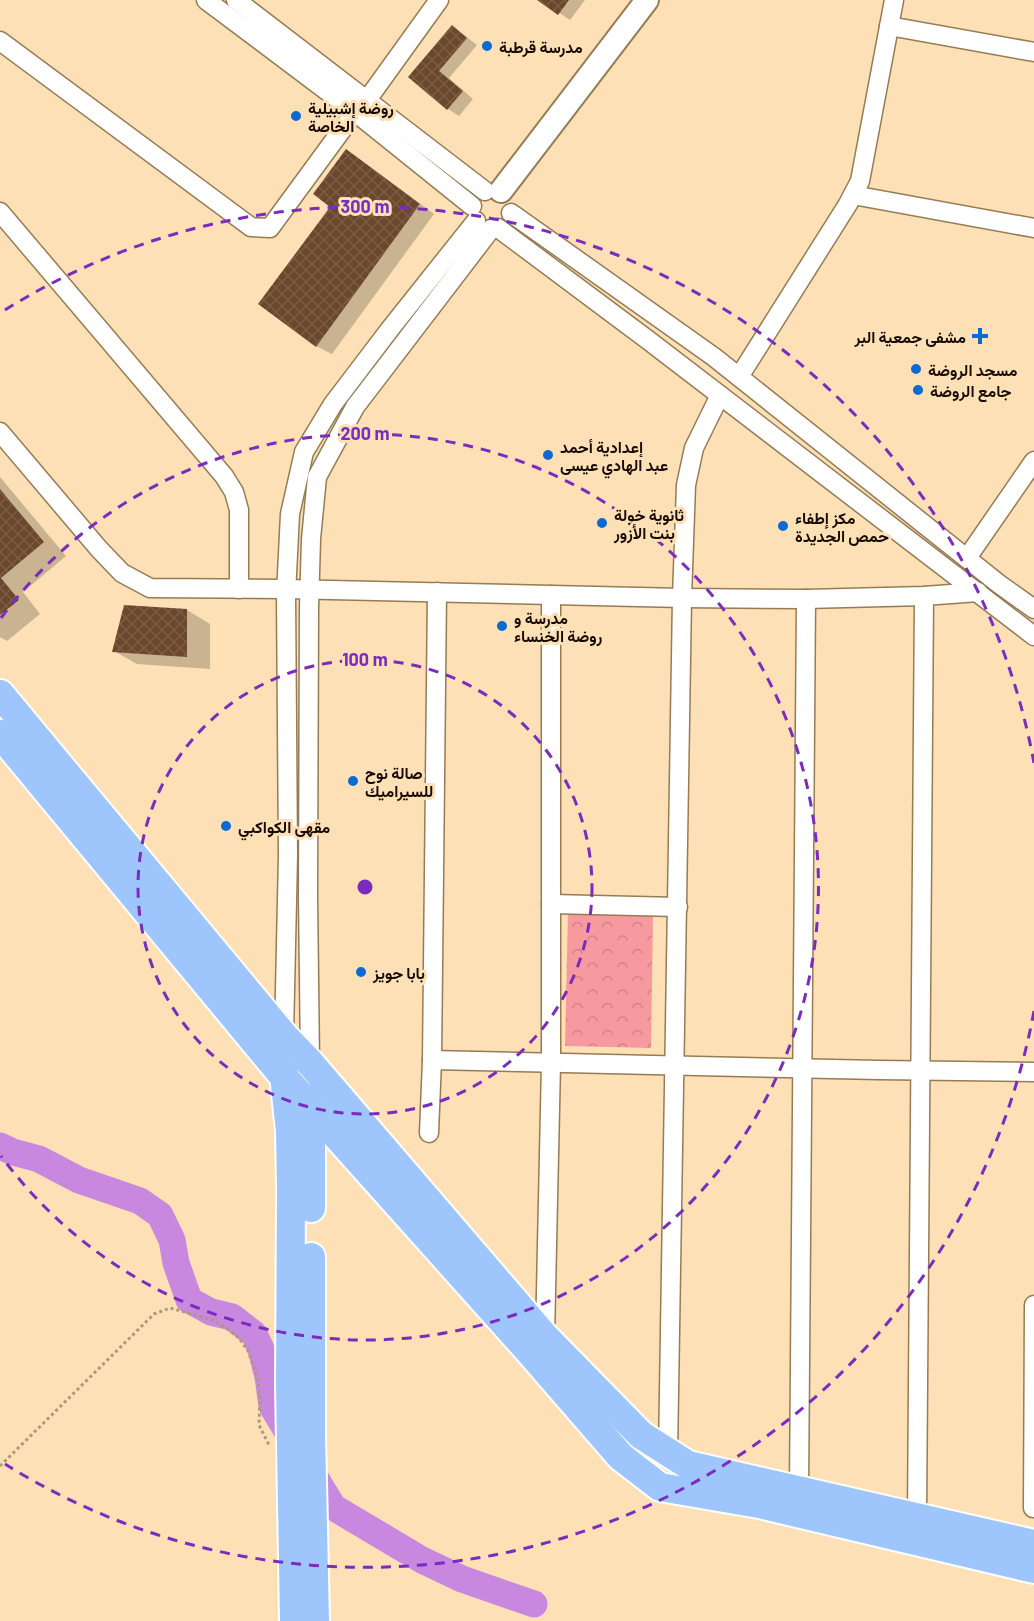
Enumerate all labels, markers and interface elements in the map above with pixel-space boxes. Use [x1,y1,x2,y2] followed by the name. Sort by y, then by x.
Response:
[499,37,583,58] place label: مدرسة قرطبة
[480,39,494,53] marker: مدرسة قرطبة
[308,98,394,135] place label: روضة إشبيلية الخاصة
[289,109,303,123] marker: روضة إشبيلية الخاصة
[341,195,389,217] text: 300 m
[854,327,966,348] place label: مشفى جمعية البر
[971,327,989,345] marker: مشفى جمعية البر
[928,360,1018,381] place label: مسجد الروضة
[909,362,923,376] marker: مسجد الروضة
[930,381,1012,403] place label: جامع الروضة
[911,383,925,397] marker: جامع الروضة
[340,422,390,444] text: 200 m
[560,437,668,479] place label: إعدادية أحمد عبد الهادي عيسى
[541,448,555,462] marker: إعدادية أحمد عبد الهادي عيسى
[613,505,684,544] place label: ثانوية خولة بنت الأزور
[795,508,889,546] place label: مكز إطفاء حمص الجديدة
[595,516,609,530] marker: ثانوية خولة بنت الأزور
[776,519,790,533] marker: مكز إطفاء حمص الجديدة
[514,608,603,647] place label: مدرسة و روضة الخنساء
[495,619,509,633] marker: مدرسة و روضة الخنساء
[342,648,388,670] text: 100 m
[365,763,433,802] place label: صالة نوح للسيراميك
[346,774,360,788] marker: صالة نوح للسيراميك
[238,817,331,841] place label: مقهى الكواكبي
[219,819,233,833] marker: مقهى الكواكبي
[355,877,375,897] centre of rings
[372,963,425,984] place label: بابا جويز
[354,965,368,979] marker: بابا جويز

